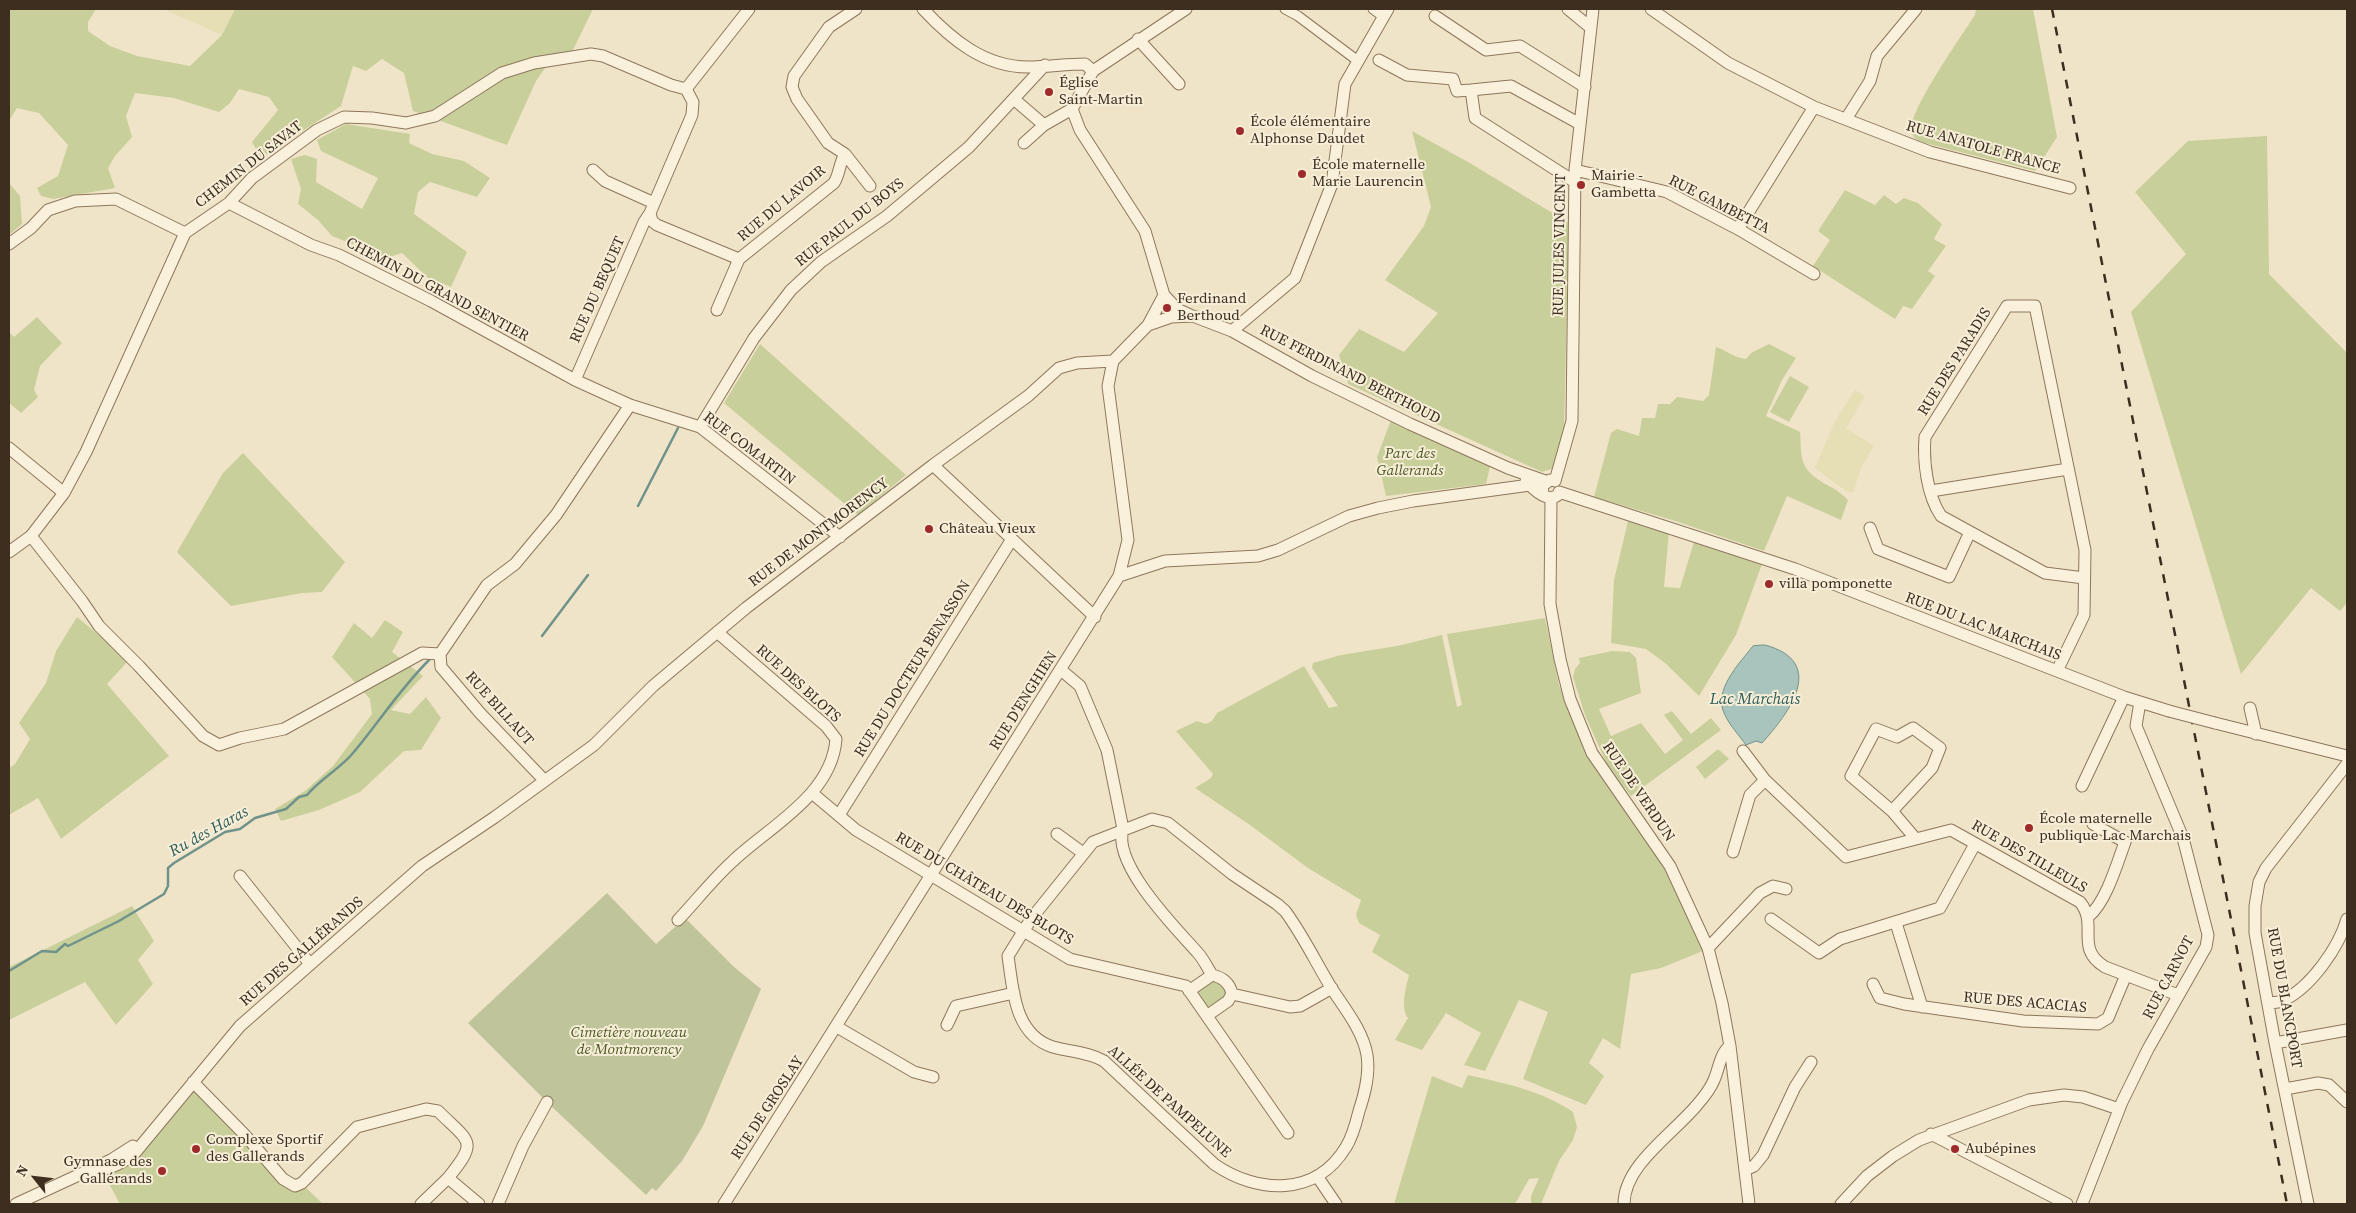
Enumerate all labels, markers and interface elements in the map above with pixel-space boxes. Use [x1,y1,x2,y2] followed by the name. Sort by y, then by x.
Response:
[1059,74,1143,109] place label: Église Saint-Martin
[1043,86,1055,98] marker: Église Saint-Martin
[1250,113,1371,148] place label: École élémentaire Alphonse Daudet
[1904,117,2062,179] street label: RUE ANATOLE FRANCE
[192,118,306,212] street label: CHEMIN DU SAVAT
[1234,125,1246,137] marker: École élémentaire Alphonse Daudet
[1312,156,1425,191] place label: École maternelle Marie Laurencin
[734,162,830,246] street label: RUE DU LAVOIR
[1591,167,1656,202] place label: Mairie - Gambetta
[1296,168,1308,180] marker: École maternelle Marie Laurencin
[1665,172,1773,238] street label: RUE GAMBETTA
[1550,174,1570,316] street label: RUE JULES VINCENT
[792,175,908,271] street label: RUE PAUL DU BOYS
[1575,179,1587,191] marker: Mairie - Gambetta
[342,234,532,346] street label: CHEMIN DU GRAND SENTIER
[567,234,629,346] street label: RUE DU BEQUET
[1177,290,1246,325] place label: Ferdinand Berthoud
[1161,302,1173,314] marker: Ferdinand Berthoud
[1915,305,1995,419] street label: RUE DES PARADIS
[1257,322,1443,428] street label: RUE FERDINAND BERTHOUD
[699,409,799,489] street label: RUE COMARTIN
[1377,445,1443,480] park label: Parc des Gallerands
[746,475,892,591] street label: RUE DE MONTMORENCY
[939,520,1036,538] place label: Château Vieux
[923,523,935,535] marker: Château Vieux
[1779,575,1892,593] place label: villa pomponette
[851,577,975,761] street label: RUE DU DOCTEUR BENASSON
[1763,578,1775,590] marker: villa pomponette
[1902,589,2064,665] street label: RUE DU LAC MARCHAIS
[752,641,844,727] street label: RUE DES BLOTS
[986,648,1062,754] street label: RUE D'ENGHIEN
[461,668,537,750] street label: RUE BILLAUT
[1710,690,1800,710] water label: Lac Marchais
[1598,739,1678,845] street label: RUE DE VERDUN
[166,802,252,862] water label: Ru des Haras
[2039,810,2191,845] place label: École maternelle publique Lac Marchais
[1968,817,2090,897] street label: RUE DES TILLEULS
[2023,822,2035,834] marker: École maternelle publique Lac Marchais
[892,829,1076,949] street label: RUE DU CHÂTEAU DES BLOTS
[236,893,368,1011] street label: RUE DES GALLÉRANDS
[2263,926,2305,1070] street label: RUE DU BLANCPORT
[2140,933,2198,1023] street label: RUE CARNOT
[1963,989,2087,1017] street label: RUE DES ACACIAS
[571,1024,687,1059] park label: Cimetière nouveau de Montmorency
[1104,1042,1234,1162] street label: ALLÉE DE PAMPELUNE
[728,1053,808,1163] street label: RUE DE GROSLAY
[206,1131,322,1166] place label: Complexe Sportif des Gallerands
[1965,1140,2036,1158] place label: Aubépines
[190,1143,202,1155] marker: Complexe Sportif des Gallerands
[1949,1143,1961,1155] marker: Aubépines
[10,1153,60,1203] north arrow
[64,1153,152,1188] place label: Gymnase des Gallérands
[11,1161,33,1180] text: N
[156,1165,168,1177] marker: Gymnase des Gallérands

